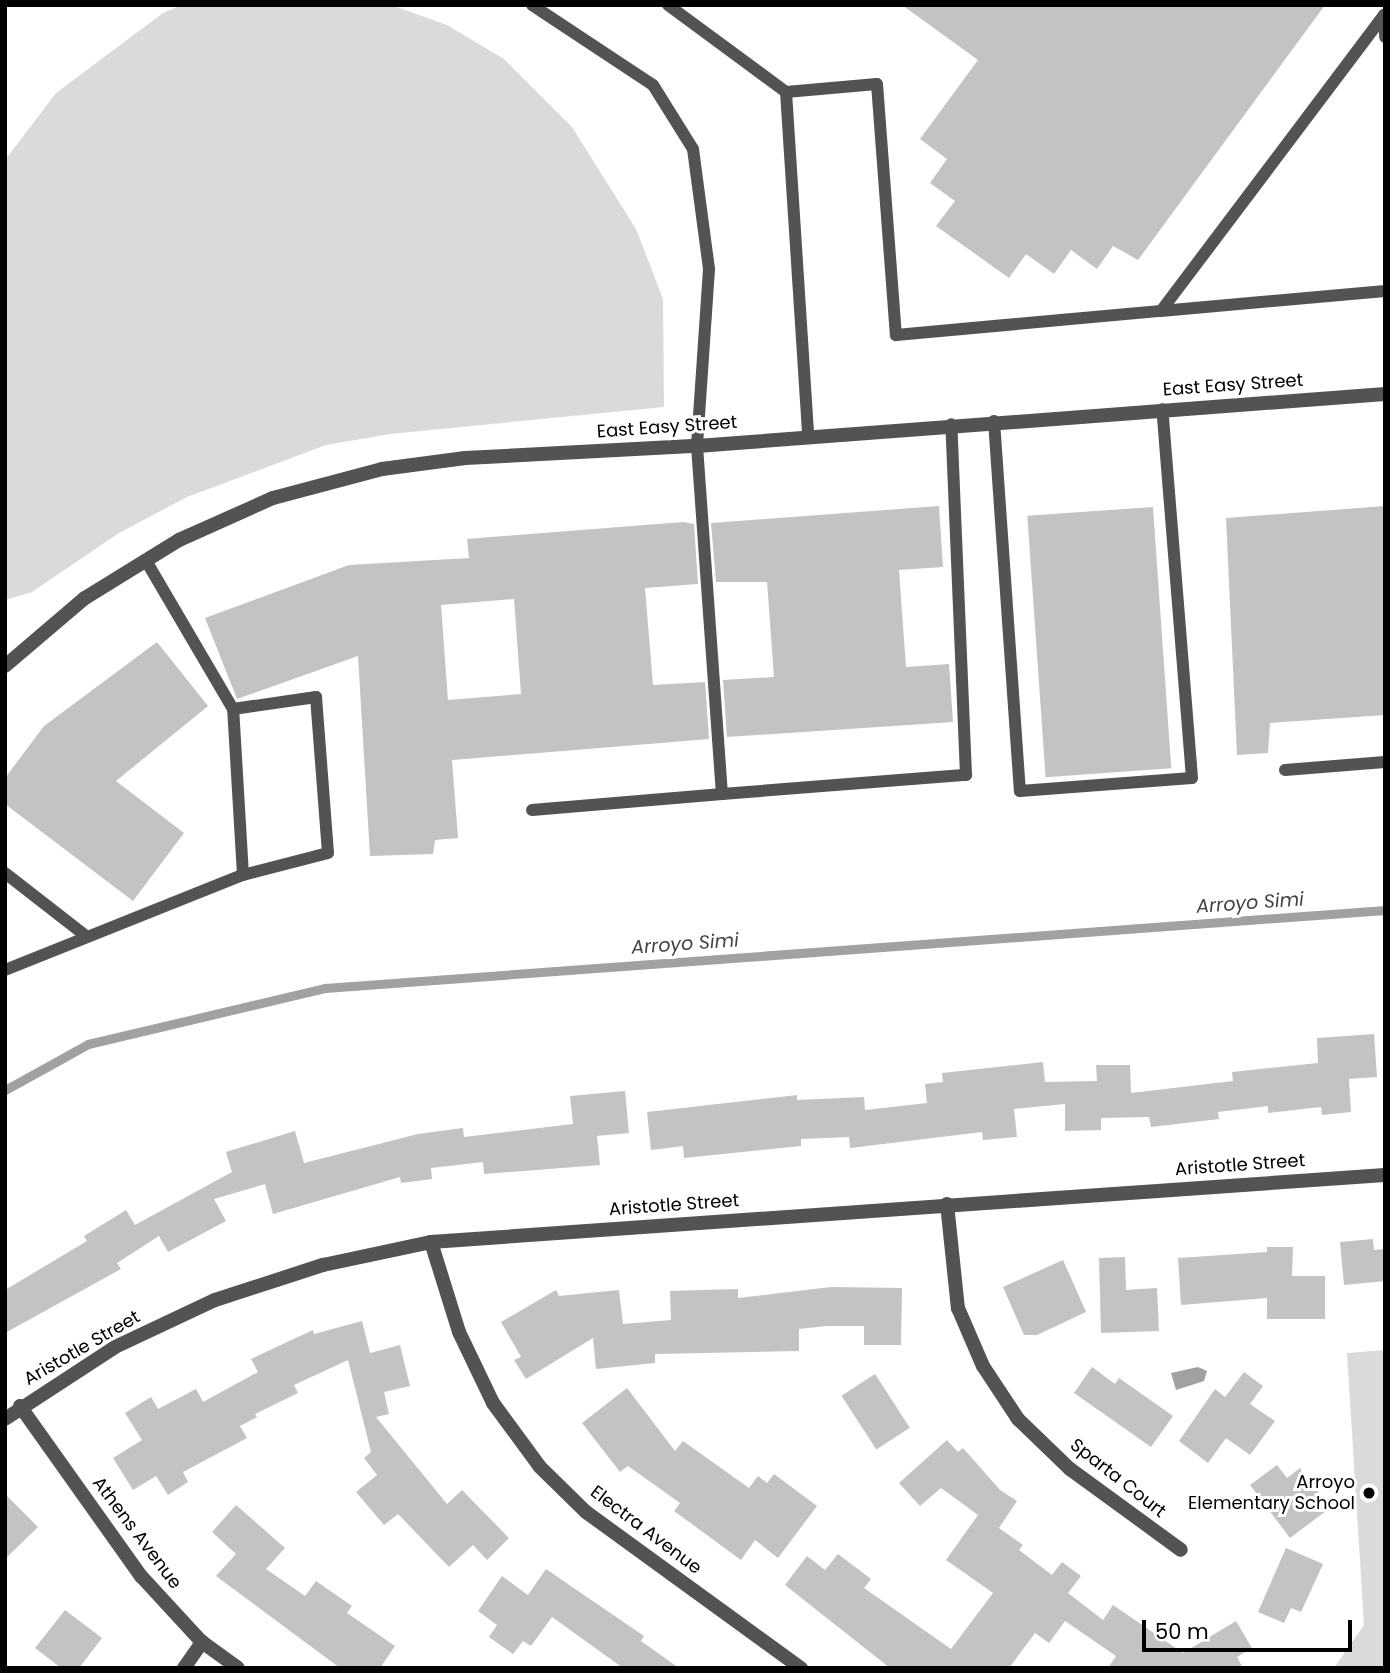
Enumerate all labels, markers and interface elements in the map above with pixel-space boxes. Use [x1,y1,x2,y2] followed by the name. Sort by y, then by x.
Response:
[1162,369,1304,401] street label: East Easy Street
[596,411,738,443] street label: East Easy Street
[1196,888,1304,918] water label: Arroyo Simi
[631,929,739,959] water label: Arroyo Simi
[1174,1150,1306,1180] street label: Aristotle Street
[608,1190,740,1220] street label: Aristotle Street
[20,1306,144,1390] street label: Aristotle Street
[1066,1434,1170,1522] street label: Sparta Court
[1188,1472,1355,1514] place label: Arroyo Elementary School
[88,1473,186,1593] street label: Athens Avenue
[586,1481,706,1579] street label: Electra Avenue
[1361,1485,1377,1501] marker: Arroyo Elementary School
[1145,1606,1355,1650] scale bar
[1155,1617,1209,1646] text: 50 m

